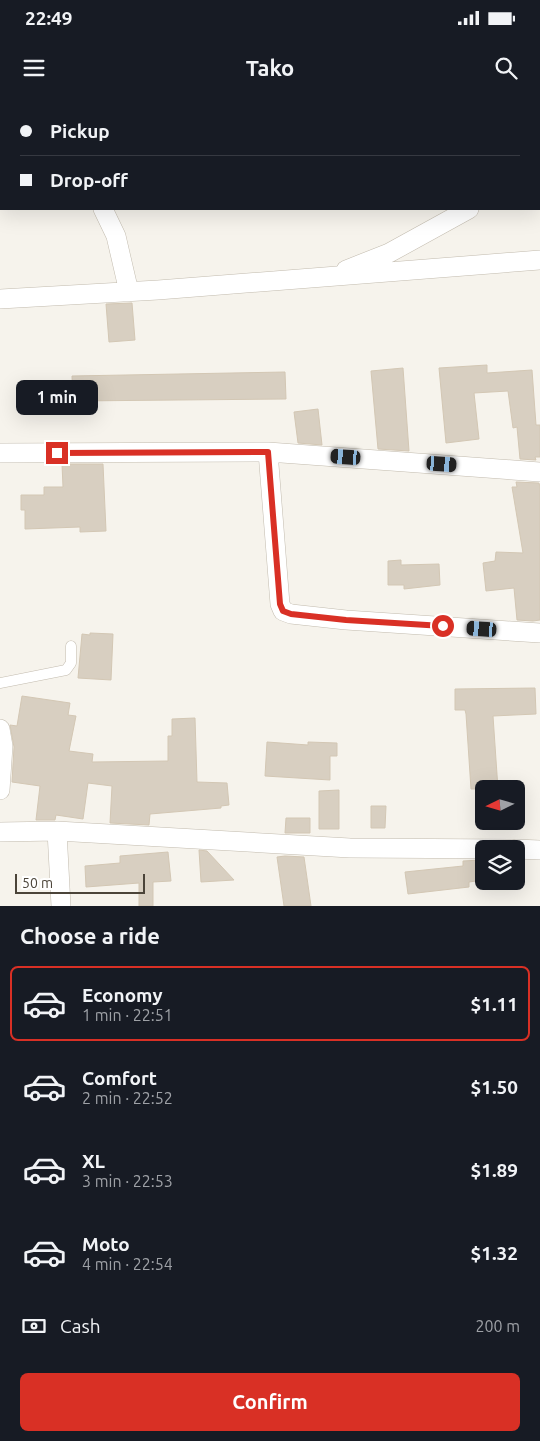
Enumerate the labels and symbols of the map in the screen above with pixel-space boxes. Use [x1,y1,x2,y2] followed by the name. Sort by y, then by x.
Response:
[16,380,98,416] callout: 1 min
[46,442,68,464] route end
[330,448,361,466] car
[426,455,457,473] car
[432,615,454,637] route start
[466,620,497,638] car
[475,780,525,830] north arrow
[15,871,145,894] scale bar

